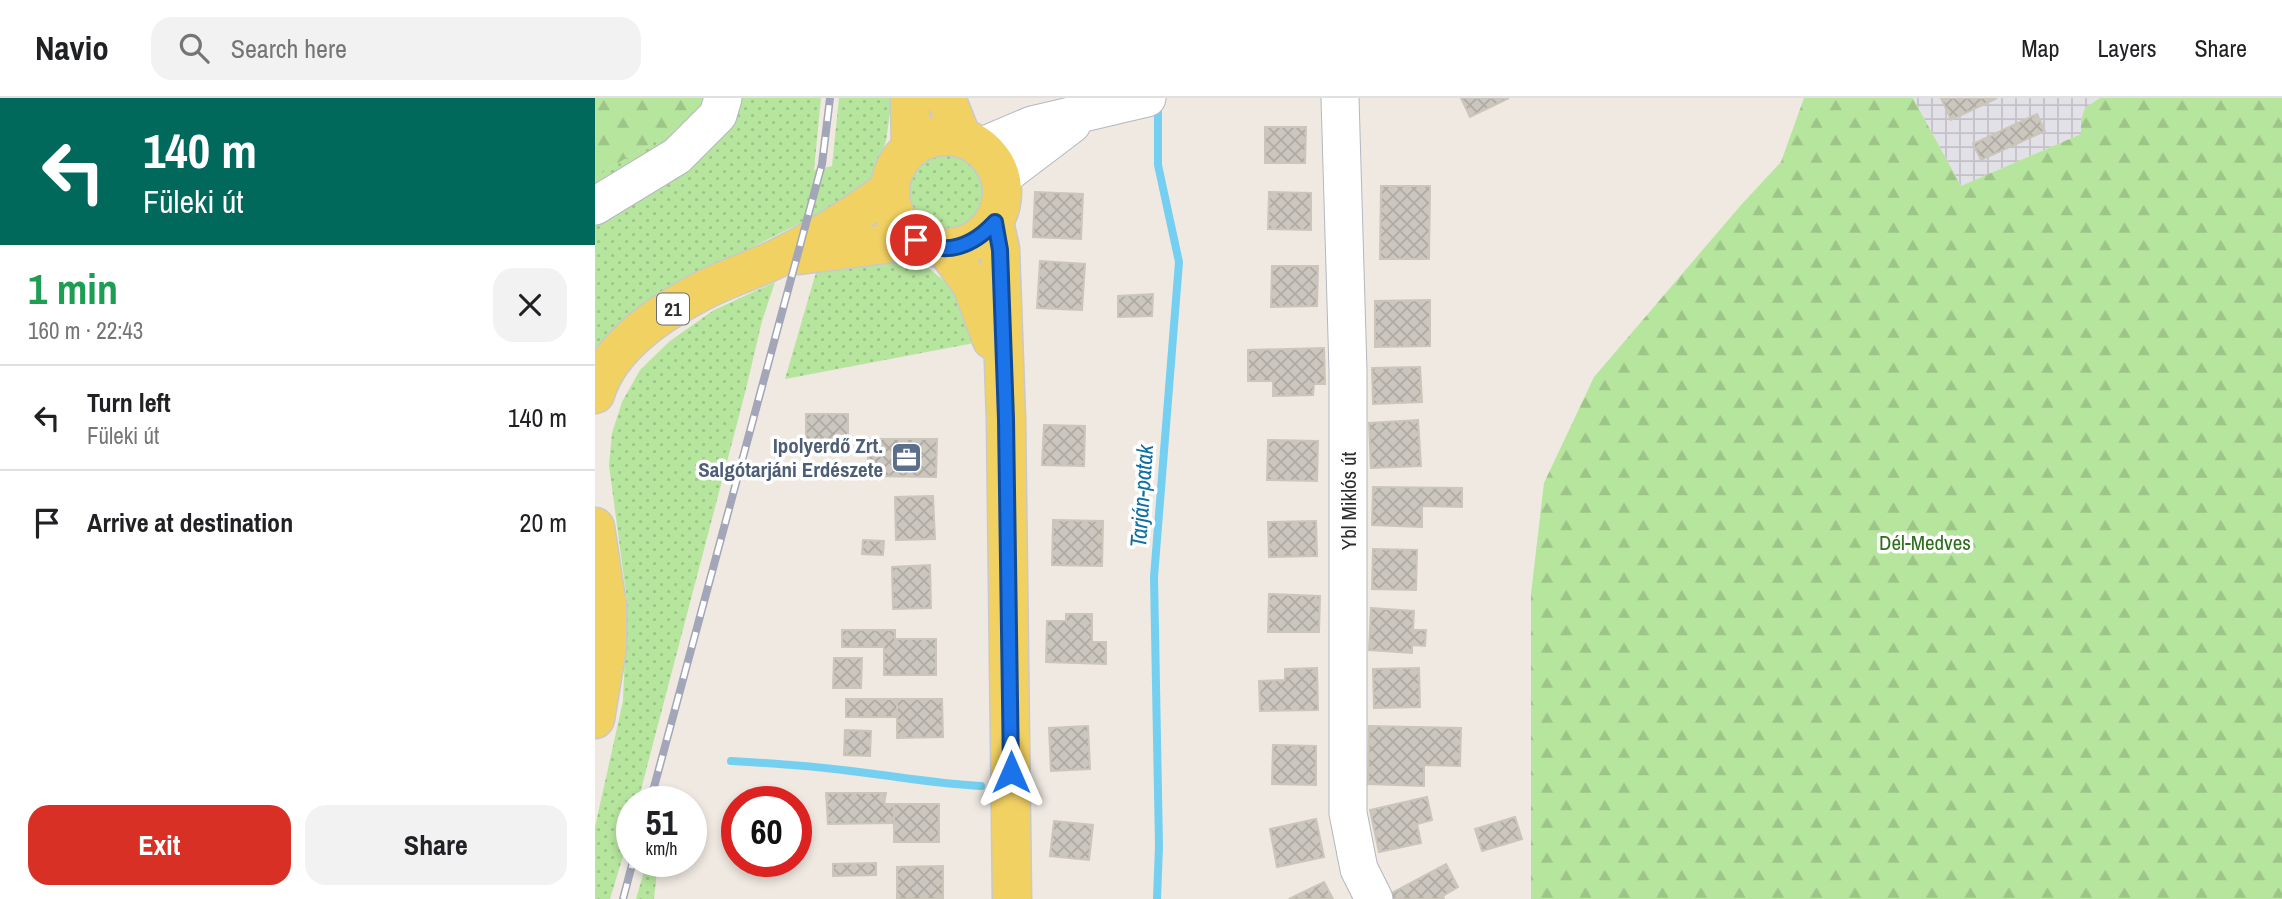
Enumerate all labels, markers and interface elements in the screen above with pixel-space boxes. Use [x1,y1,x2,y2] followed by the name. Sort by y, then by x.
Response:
[151,17,641,80] search box
[35,26,109,70] text: Navio
[175,29,213,67] icon: search
[231,31,347,66] text: Search here
[2021,32,2059,64] text: Map
[2097,32,2156,64] text: Layers
[2194,32,2247,64] text: Share
[143,117,257,183] text: 140 m
[28,126,119,217] icon: left
[143,180,244,223] text: Füleki út
[886,210,946,270] pin
[897,221,935,259] icon: arrive
[28,261,118,317] text: 1 min
[493,268,567,342] button: close
[657,294,689,324] road number: 21
[28,315,143,346] text: 160 m · 22:43
[87,385,171,420] text: Turn left
[28,399,66,437] icon: left
[508,400,567,435] text: 140 m
[87,420,159,451] text: Füleki út
[698,431,883,484] place label: Ipolyerdő Zrt. Salgótarjáni Erdészete
[889,440,923,474] office icon: Ipolyerdő Zrt. Salgótarjáni Erdészete
[1122,442,1160,549] water label: Tarján-patak
[1334,452,1363,550] street label: Ybl Miklós út
[28,504,66,542] icon: arrive
[87,505,293,540] text: Arrive at destination
[520,505,567,540] text: 20 m
[1879,528,1971,557] park label: Dél-Medves
[974,735,1048,809] position arrow
[721,786,812,877] speed limit sign: 60
[646,799,677,846] text: 51
[28,805,291,885] button: Exit
[305,805,567,885] button: Share
[646,836,678,861] text: km/h

